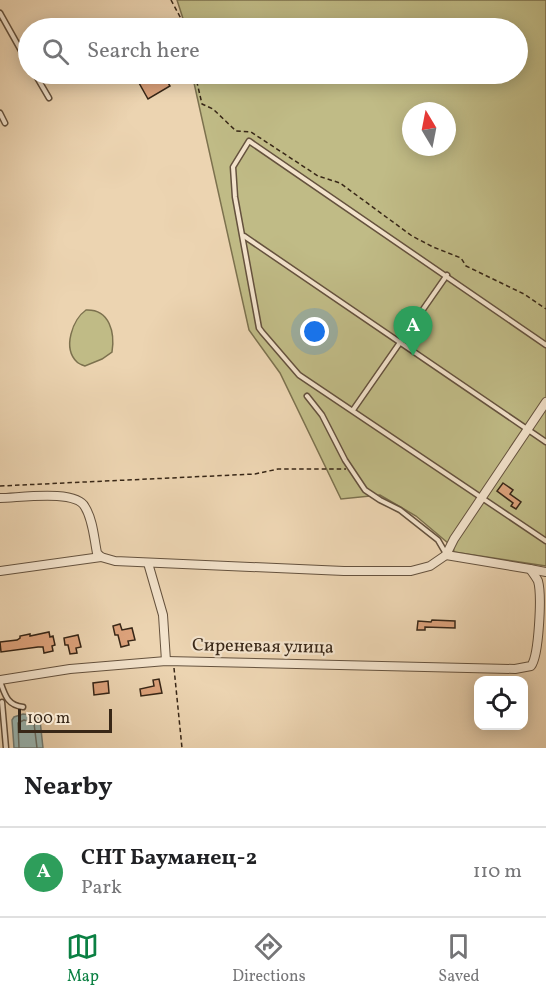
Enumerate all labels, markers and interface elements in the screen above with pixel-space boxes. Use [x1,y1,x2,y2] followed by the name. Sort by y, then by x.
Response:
[18,18,528,84] search box
[39,35,72,68] icon: search
[87,36,200,67] text: Search here
[402,102,456,156] north arrow
[394,306,432,356] pin: A
[300,317,329,346] your location
[192,633,334,661] street label: Сиреневая улица
[474,676,528,730] map controls
[474,676,528,730] button: locate
[18,706,112,734] scale bar
[27,708,70,730] text: 100 m
[24,769,113,805] text: Nearby
[81,843,257,874] text: СНТ Бауманец-2
[36,858,51,886] text: A
[473,858,522,886] text: 110 m
[81,874,122,902] text: Park
[66,930,99,988] tab: Map
[232,930,306,988] tab: Directions
[438,930,480,988] tab: Saved

